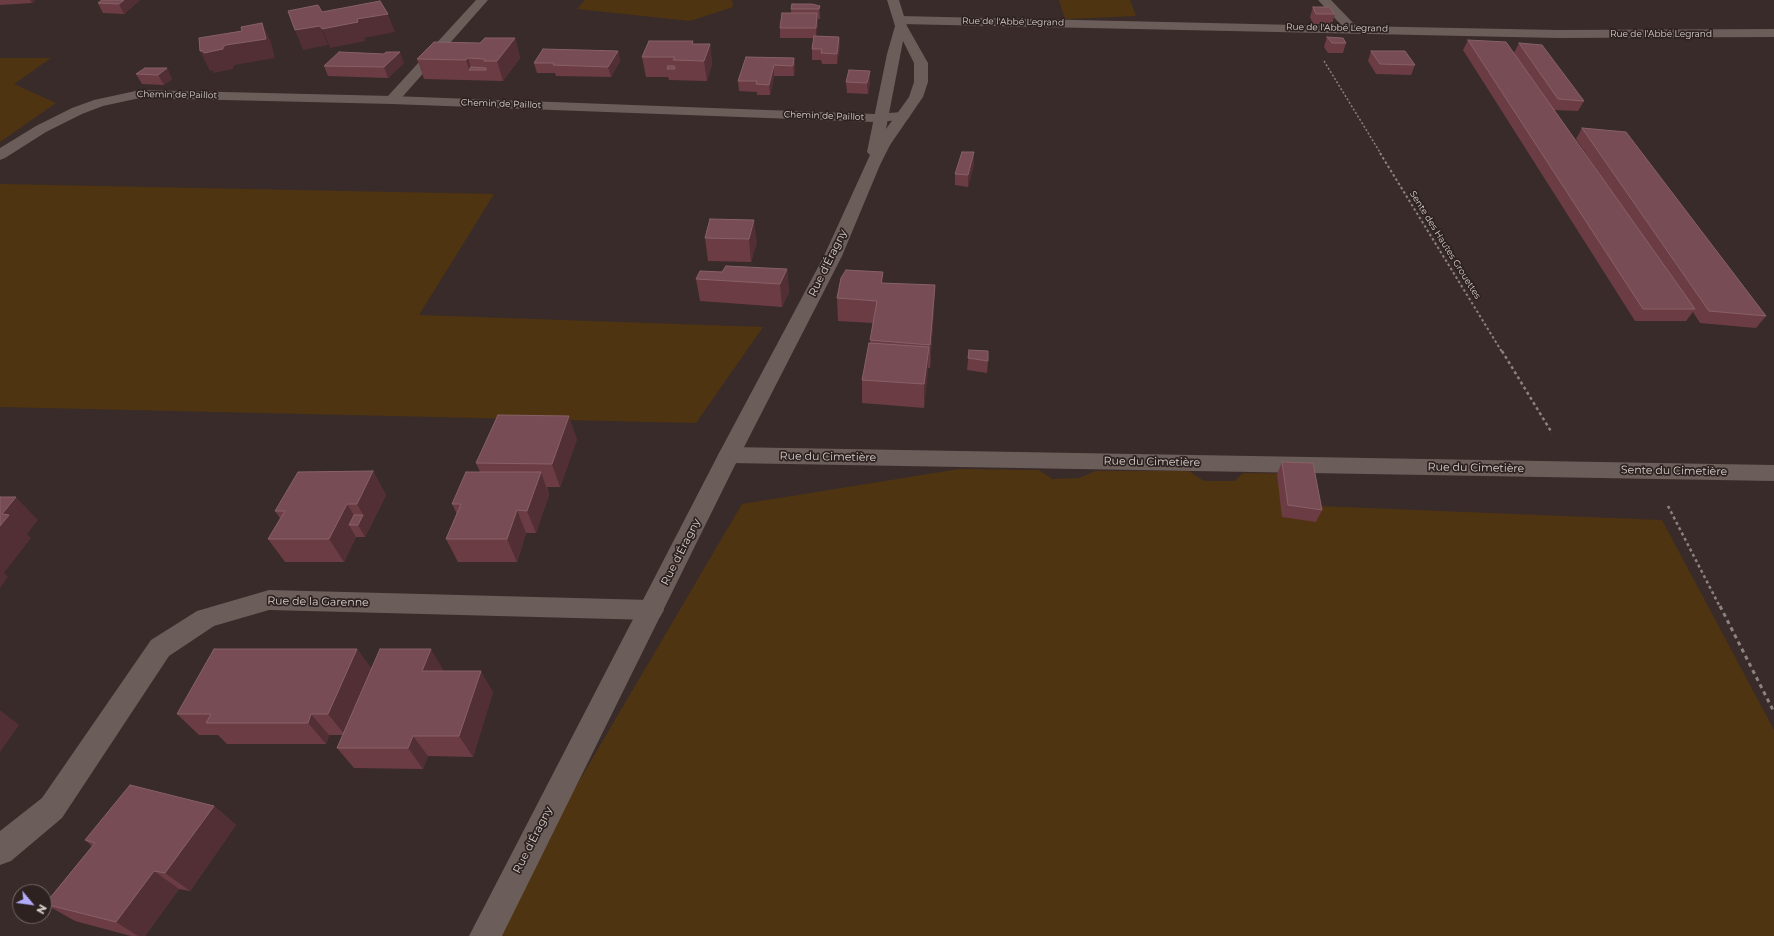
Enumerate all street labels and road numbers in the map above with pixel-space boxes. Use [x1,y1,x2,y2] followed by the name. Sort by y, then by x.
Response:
[962,16,1064,28] street label: Rue de l'Abbé Legrand
[1286,22,1388,34] street label: Rue de l'Abbé Legrand
[1610,29,1712,39] street label: Rue de l'Abbé Legrand
[137,89,217,101] street label: Chemin de Paillot
[461,97,541,111] street label: Chemin de Paillot
[784,109,864,123] street label: Chemin de Paillot
[1407,189,1483,301] street label: Sente des Hautes Grouettes
[806,227,850,299] street label: Rue d'Éragny
[780,450,876,464] street label: Rue du Cimetière
[1104,455,1200,469] street label: Rue du Cimetière
[1428,461,1524,475] street label: Rue du Cimetière
[1621,463,1727,479] street label: Sente du Cimetière
[659,516,703,588] street label: Rue d'Éragny
[267,595,369,609] street label: Rue de la Garenne
[511,804,555,876] street label: Rue d'Éragny

